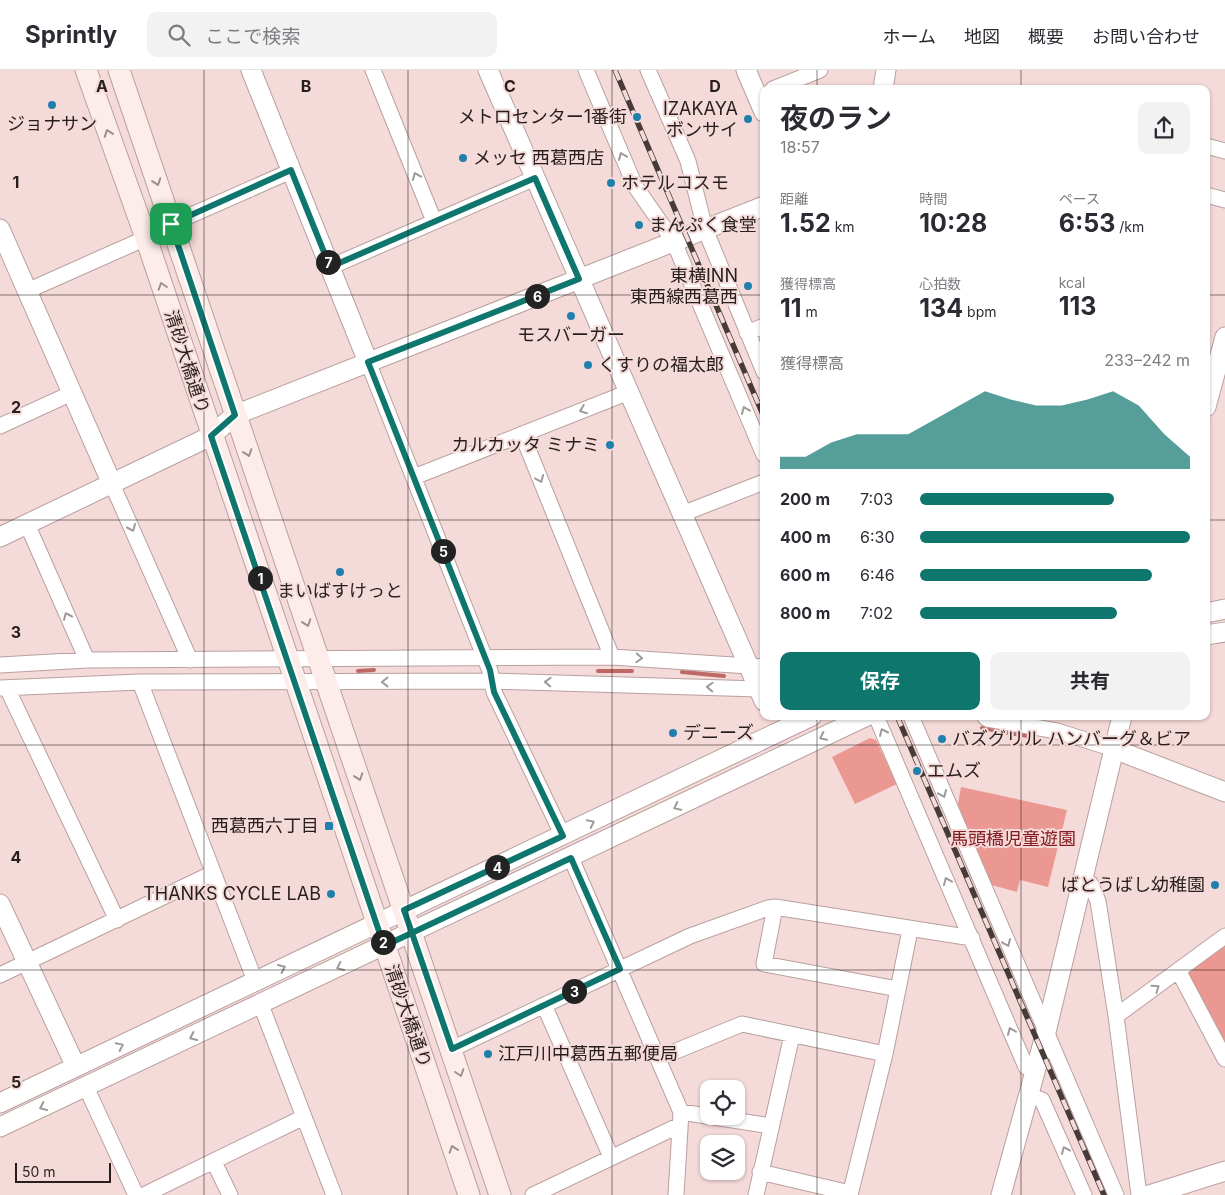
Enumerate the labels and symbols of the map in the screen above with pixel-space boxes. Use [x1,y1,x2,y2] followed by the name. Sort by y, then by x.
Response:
[96,76,108,96] text: A
[301,76,311,96] text: B
[504,76,516,96] text: C
[709,76,721,96] text: D
[663,98,738,140] place label: IZAKAYA ボンサイ
[46,99,58,111] marker: ジョナサン
[458,106,627,127] place label: メトロセンター1番街
[631,111,643,123] marker: メトロセンター1番街
[7,113,97,134] place label: ジョナサン
[742,113,754,125] marker: IZAKAYA ボンサイ
[104,129,114,138] one-way arrow
[473,147,604,168] place label: メッセ 西葛西店
[457,152,469,164] marker: メッセ 西葛西店
[618,152,629,161] one-way arrow
[13,172,19,192] text: 1
[411,172,422,181] one-way arrow
[621,172,729,193] place label: ホテルコスモ
[605,177,617,189] marker: ホテルコスモ
[151,178,161,186] one-way arrow
[150,203,192,245] pin
[649,214,757,235] place label: まんぷく食堂
[633,219,645,231] marker: まんぷく食堂
[316,250,340,274] pin: 7
[630,265,738,307] place label: 東横INN 東西線西葛西
[742,280,754,292] marker: 東横INN 東西線西葛西
[158,283,168,291] one-way arrow
[524,284,550,308] pin: 6
[161,307,214,416] street label: 清砂大橋通り
[565,310,577,322] marker: モスバーガー
[517,324,625,345] place label: モスバーガー
[598,354,724,375] place label: くすりの福太郎
[582,359,594,371] marker: くすりの福太郎
[11,397,21,417] text: 2
[580,404,588,414] one-way arrow
[741,407,751,415] one-way arrow
[451,434,600,455] place label: カルカッタ ミナミ
[604,439,616,451] marker: カルカッタ ミナミ
[242,448,252,456] one-way arrow
[534,474,544,483] one-way arrow
[125,523,136,532] one-way arrow
[430,538,456,564] pin: 5
[248,566,272,590] pin: 1
[334,566,346,578] marker: まいばすけっと
[277,580,403,601] place label: まいばすけっと
[62,612,73,621] one-way arrow
[301,618,311,626] one-way arrow
[11,622,21,642] text: 3
[635,653,643,664] one-way arrow
[381,677,388,687] one-way arrow
[543,677,551,688] one-way arrow
[706,682,714,692] one-way arrow
[683,722,754,743] place label: デニーズ
[667,727,679,739] marker: デニーズ
[879,728,890,737] one-way arrow
[952,728,1191,749] place label: バズグリル ハンバーグ＆ビア
[819,731,828,741] one-way arrow
[936,733,948,745] marker: バズグリル ハンバーグ＆ビア
[927,760,981,781] place label: エムズ
[911,765,923,777] marker: エムズ
[353,772,363,780] one-way arrow
[936,789,947,798] one-way arrow
[673,801,682,811] one-way arrow
[211,815,319,836] place label: 西葛西六丁目
[586,819,595,829] one-way arrow
[323,820,335,832] marker: 西葛西六丁目
[950,828,1076,849] park label: 馬頭橋児童遊園
[11,847,22,867] text: 4
[484,854,510,880] pin: 4
[1061,874,1205,895] place label: ばとうばし幼稚園
[943,877,954,886] one-way arrow
[1209,879,1221,891] marker: ばとうばし幼稚園
[143,883,321,904] place label: THANKS CYCLE LAB
[325,888,337,900] marker: THANKS CYCLE LAB
[370,930,396,954] pin: 2
[1000,938,1011,947] one-way arrow
[336,961,345,972] one-way arrow
[381,961,436,1070] street label: 清砂大橋通り
[277,964,286,974] one-way arrow
[562,978,586,1004] pin: 3
[1150,985,1160,994] one-way arrow
[1006,1027,1016,1035] one-way arrow
[189,1030,198,1041] one-way arrow
[114,1042,123,1052] one-way arrow
[498,1043,678,1064] place label: 江戸川中葛西五郵便局
[482,1048,494,1060] marker: 江戸川中葛西五郵便局
[454,1068,464,1076] one-way arrow
[11,1072,21,1092] text: 5
[39,1101,48,1111] one-way arrow
[449,1145,459,1154] one-way arrow
[1060,1146,1071,1155] one-way arrow
[15,1160,111,1183] scale bar

